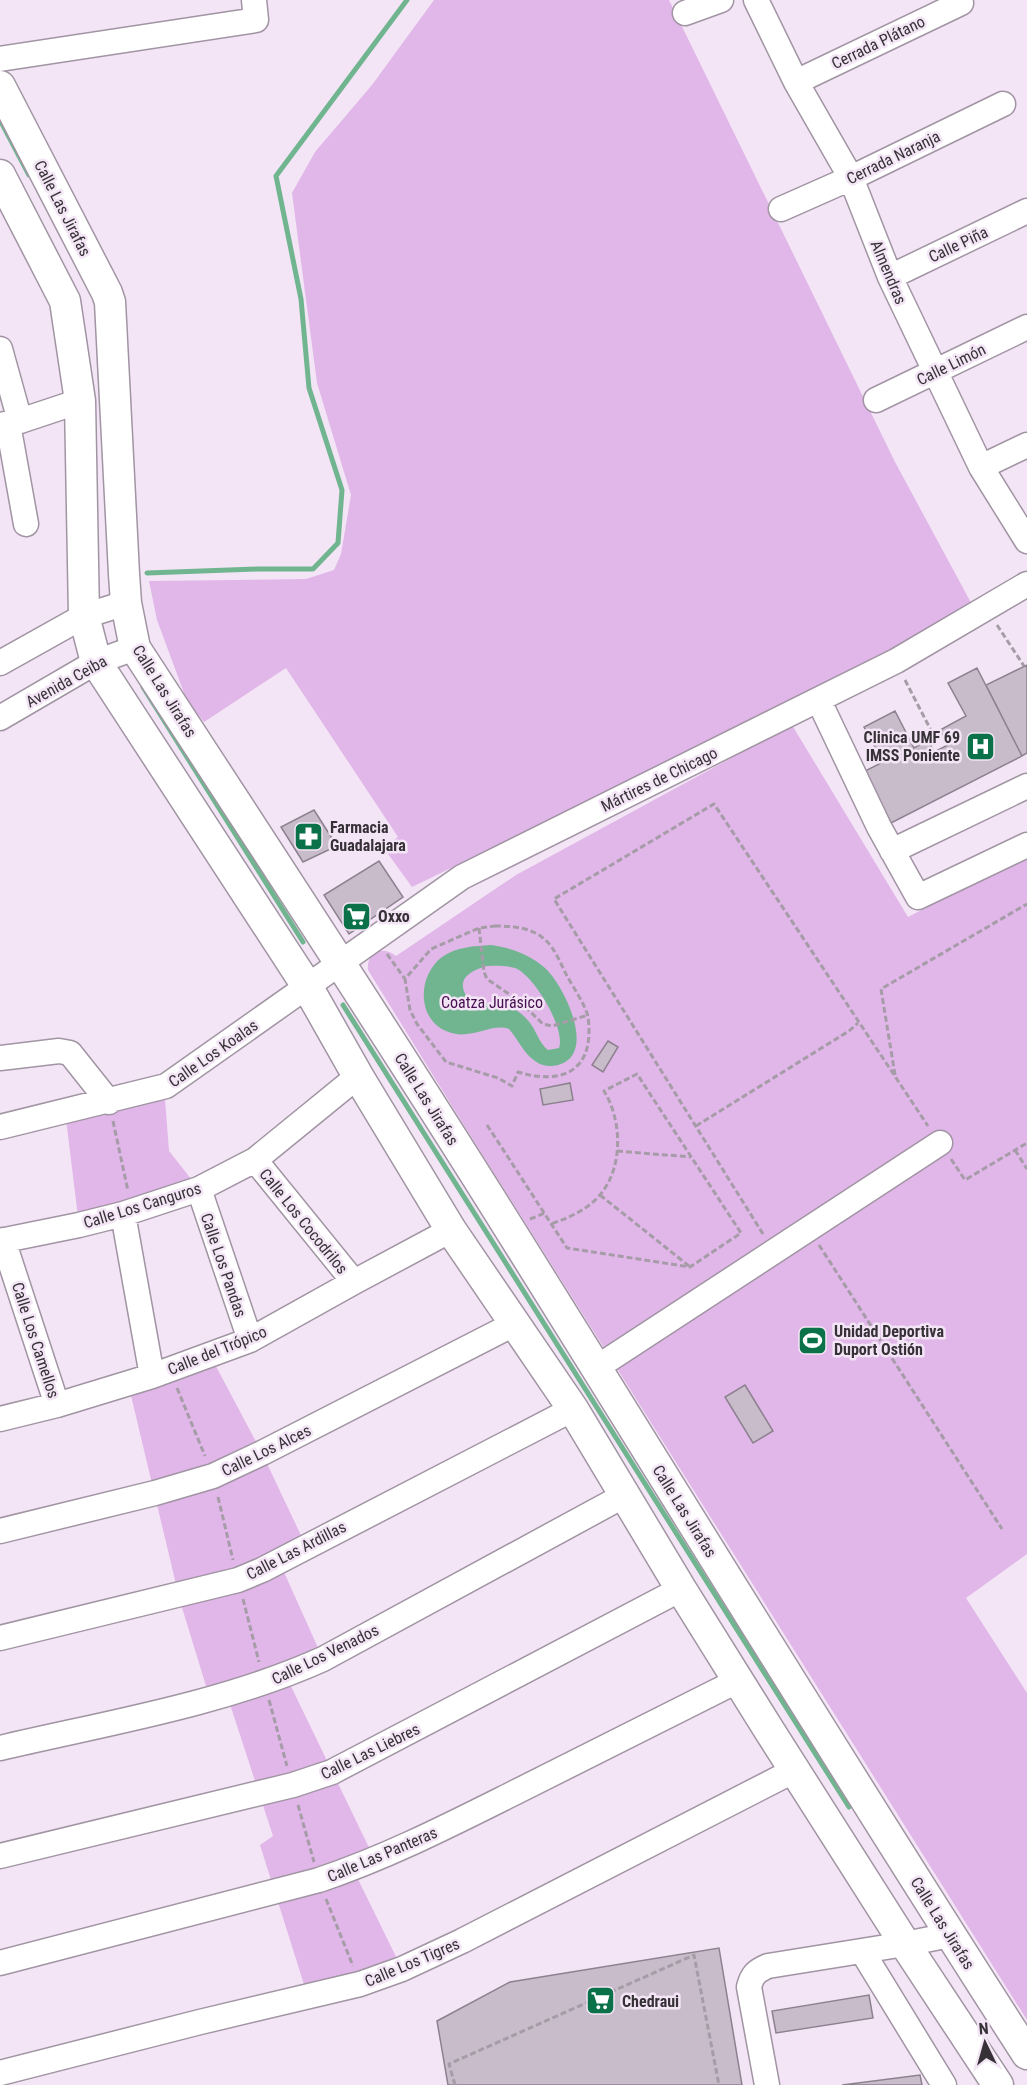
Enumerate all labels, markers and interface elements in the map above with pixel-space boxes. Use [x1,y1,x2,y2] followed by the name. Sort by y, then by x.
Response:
[829,12,928,73] street label: Cerrada Plátano
[843,127,943,188] street label: Cerrada Naranja
[30,157,95,259] street label: Calle Las Jirafas
[926,222,991,266] street label: Calle Piña
[867,237,911,307] street label: Almendras
[914,340,989,389] street label: Calle Limón
[129,642,200,741] street label: Calle Las Jirafas
[22,651,110,711] street label: Avenida Ceiba
[864,728,960,765] place label: Clinica UMF 69 IMSS Poniente
[965,730,997,762] hospital icon: Clinica UMF 69 IMSS Poniente
[598,743,721,816] street label: Mártires de Chicago
[330,818,406,855] place label: Farmacia Guadalajara
[293,820,325,852] pharmacy icon: Farmacia Guadalajara
[341,900,373,932] supermarket icon: Oxxo
[378,907,410,926] place label: Oxxo
[441,993,543,1012] park label: Coatza Jurásico
[165,1016,262,1091] street label: Calle Los Koalas
[391,1050,462,1149] street label: Calle Las Jirafas
[255,1165,352,1278] street label: Calle Los Cocodrilos
[81,1179,203,1232] street label: Calle Los Canguros
[197,1211,250,1320] street label: Calle Los Pandas
[8,1280,63,1401] street label: Calle Los Camellos
[165,1322,270,1379] street label: Calle del Trópico
[834,1322,944,1359] place label: Unidad Deportiva Duport Ostión
[797,1324,829,1356] sports icon: Unidad Deportiva Duport Ostión
[218,1421,314,1480] street label: Calle Los Alces
[649,1462,720,1561] street label: Calle Las Jirafas
[243,1517,349,1584] street label: Calle Las Ardillas
[269,1620,382,1689] street label: Calle Los Venados
[318,1719,423,1784] street label: Calle Las Liebres
[324,1823,440,1886] street label: Calle Las Panteras
[907,1874,978,1973] street label: Calle Las Jirafas
[362,1934,462,1991] street label: Calle Los Tigres
[585,1985,617,2017] supermarket icon: Chedraui
[622,1992,679,2011] place label: Chedraui
[955,2013,1015,2073] north arrow
[978,2019,989,2038] text: N

